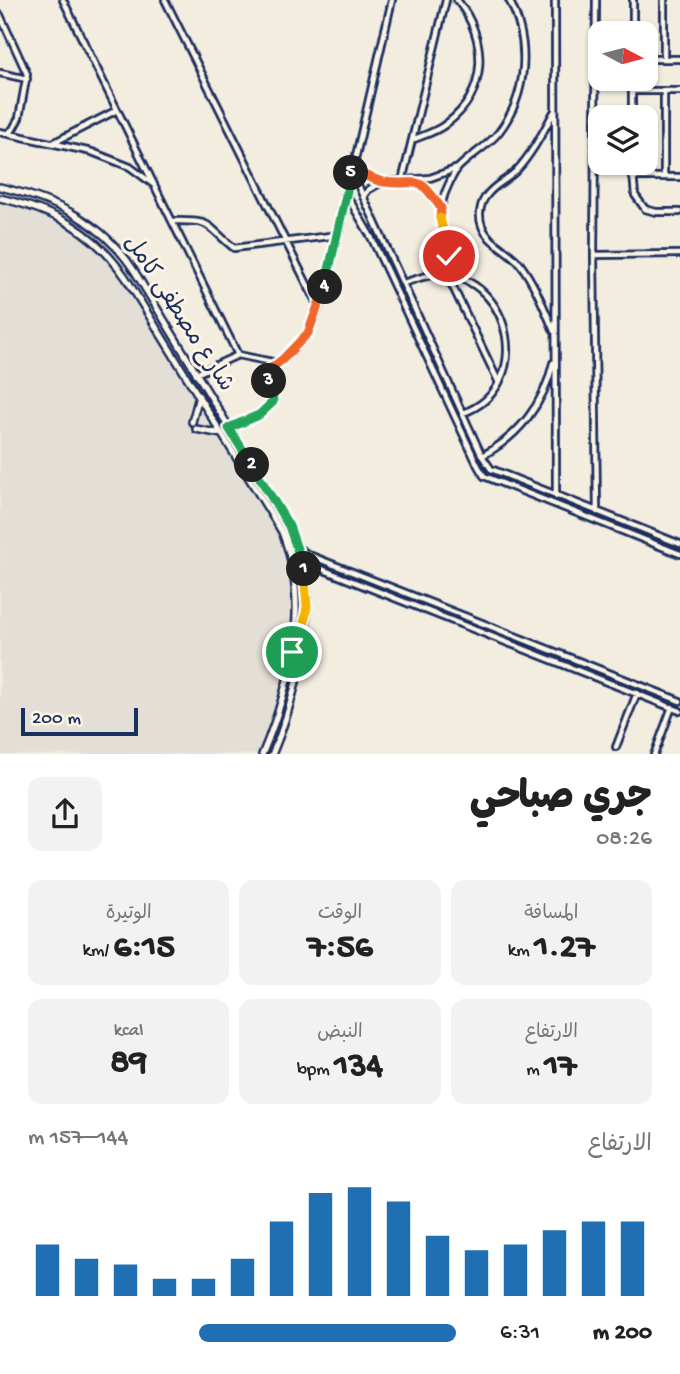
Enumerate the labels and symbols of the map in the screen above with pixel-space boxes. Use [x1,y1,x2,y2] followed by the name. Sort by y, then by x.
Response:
[588,21,658,91] north arrow
[334,156,368,190] pin: 5
[419,226,479,286] pin
[117,231,239,397] street label: شارع مصطفى كامل
[308,270,342,304] pin: 4
[252,364,286,398] pin: 3
[234,448,270,482] pin: 2
[286,552,322,586] pin: 1
[262,622,322,682] pin
[21,706,138,737] scale bar

